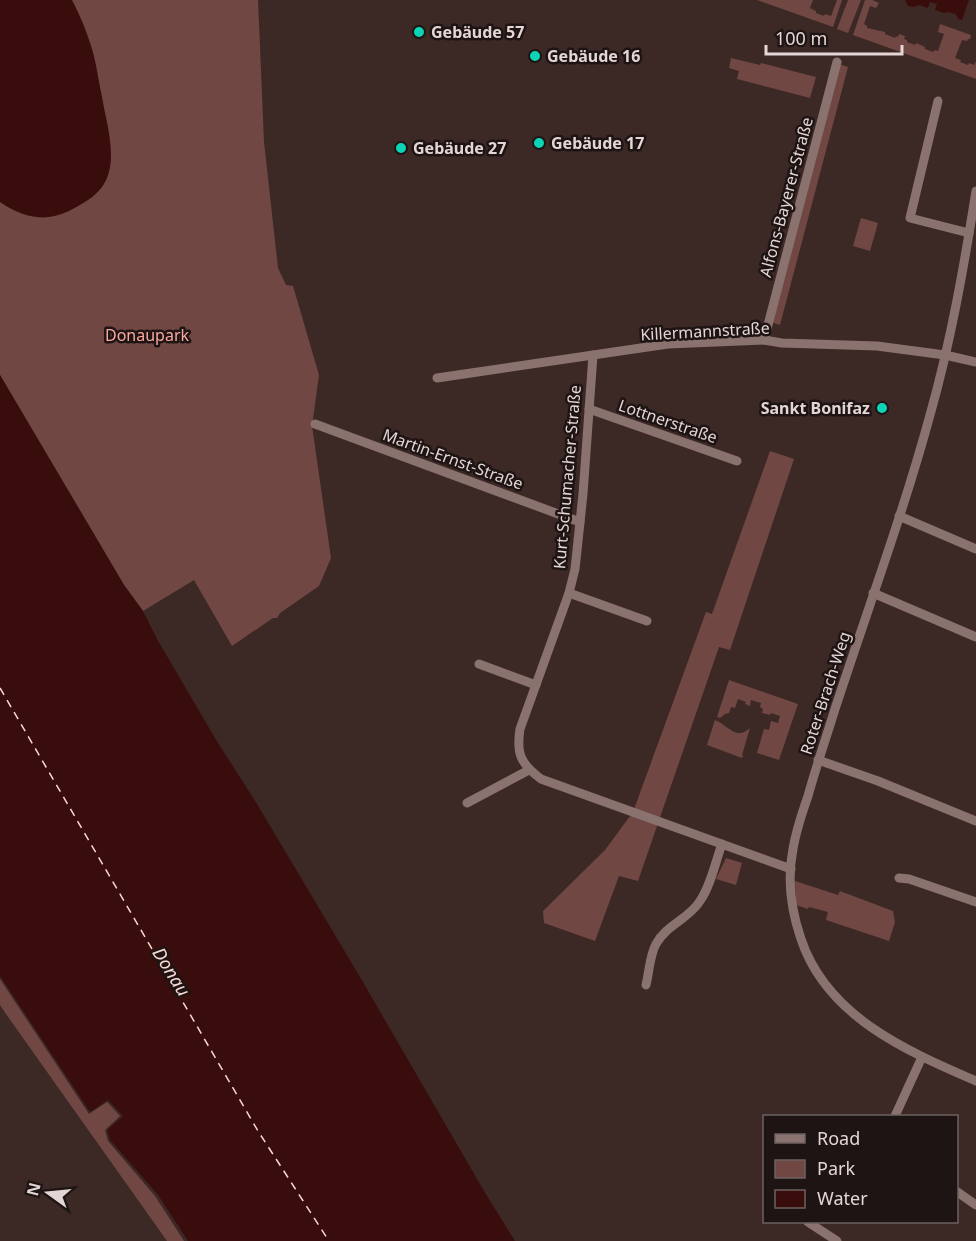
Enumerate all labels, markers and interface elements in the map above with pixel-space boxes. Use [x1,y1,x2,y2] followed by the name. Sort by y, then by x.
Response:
[766,18,902,56] scale bar
[431,21,524,43] place label: Gebäude 57
[412,25,426,39] marker: Gebäude 57
[775,26,827,50] text: 100 m
[547,45,640,67] place label: Gebäude 16
[528,49,542,63] marker: Gebäude 16
[754,115,818,279] street label: Alfons-Bayerer-Straße
[551,132,644,154] place label: Gebäude 17
[532,136,546,150] marker: Gebäude 17
[413,137,506,159] place label: Gebäude 27
[394,141,408,155] marker: Gebäude 27
[640,317,770,345] street label: Killermannstraße
[105,324,189,346] park label: Donaupark
[548,384,586,570] street label: Kurt-Schumacher-Straße
[616,394,720,448] street label: Lottnerstraße
[761,397,870,419] place label: Sankt Bonifaz
[875,401,889,415] marker: Sankt Bonifaz
[380,423,526,495] street label: Martin-Ernst-Straße
[795,629,855,757] street label: Roter-Brach-Weg
[148,943,196,1000] water label: Donau
[763,1115,958,1223] legend
[817,1126,860,1150] text: Road
[817,1156,855,1180] text: Park
[18,1163,78,1223] north arrow
[21,1180,46,1198] text: N
[817,1186,868,1210] text: Water

